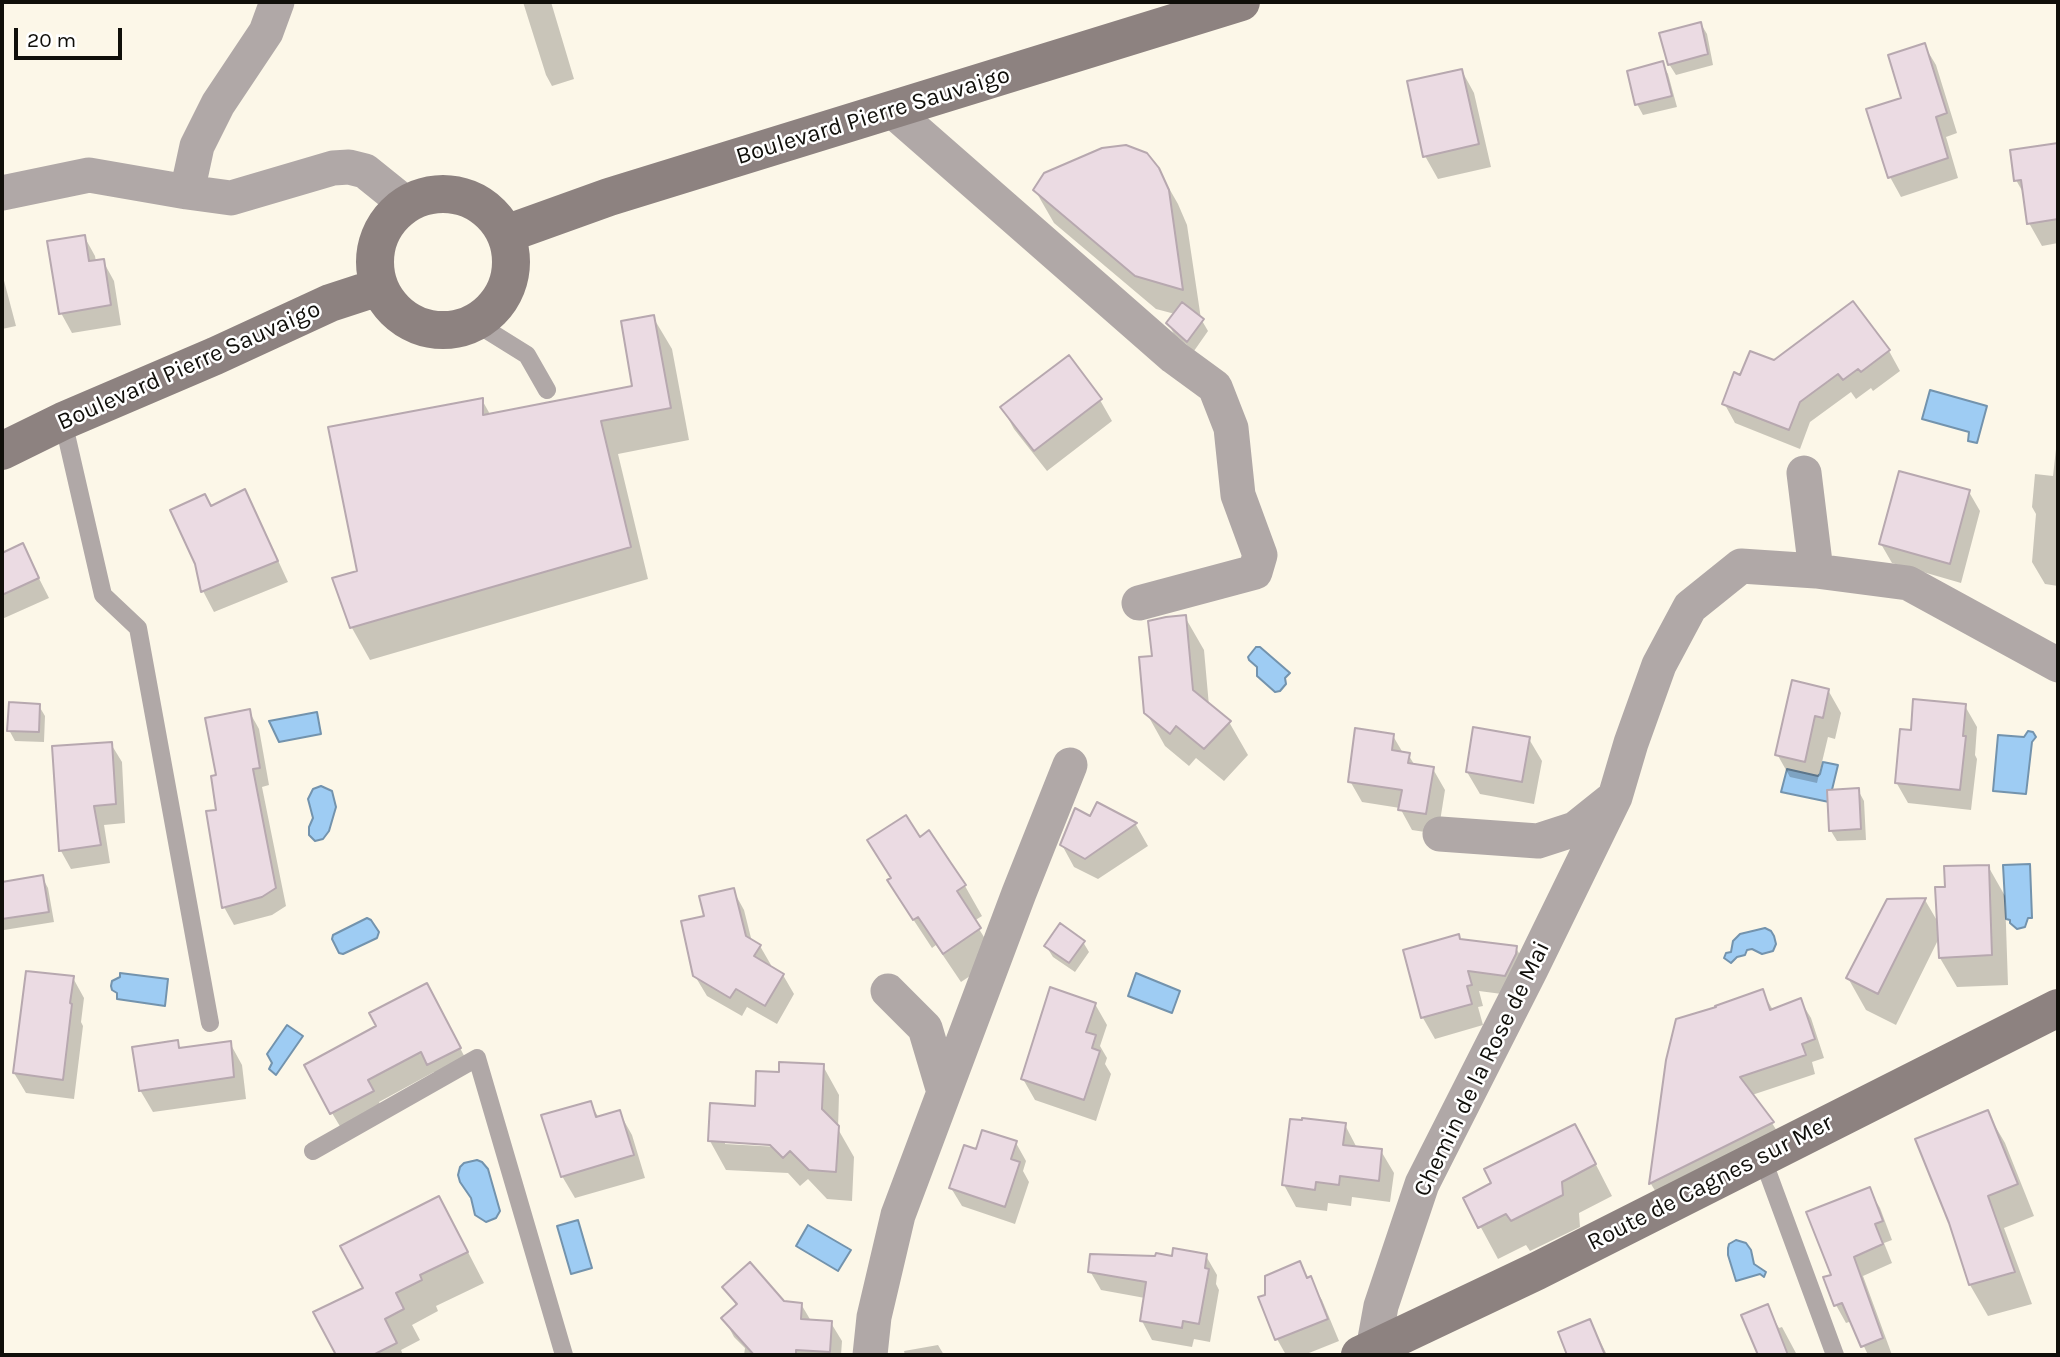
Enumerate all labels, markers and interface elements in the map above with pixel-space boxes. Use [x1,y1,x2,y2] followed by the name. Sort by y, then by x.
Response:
[18,14,126,58] scale bar
[27,28,76,52] text: 20 m
[733,61,1013,171] street label: Boulevard Pierre Sauvaigo
[53,295,325,437] street label: Boulevard Pierre Sauvaigo
[1408,937,1556,1201] street label: Chemin de la Rose de Mai
[1583,1109,1837,1257] street label: Route de Cagnes sur Mer

